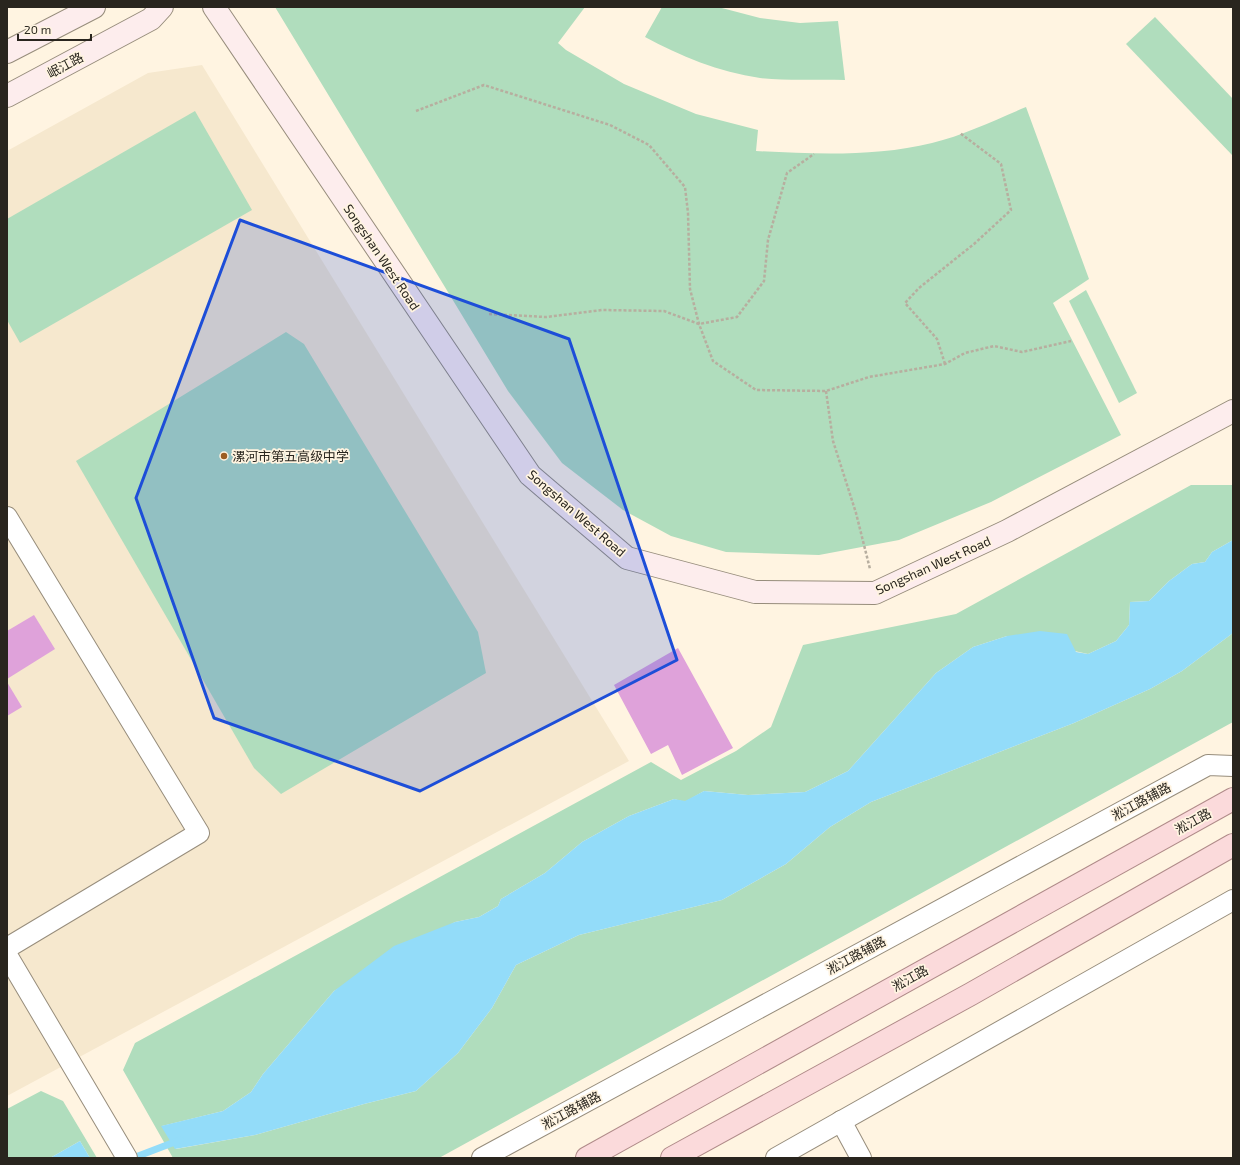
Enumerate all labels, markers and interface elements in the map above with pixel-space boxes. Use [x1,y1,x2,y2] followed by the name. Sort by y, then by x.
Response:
[18,16,91,42] scale bar
[24,22,51,36] text: 20 m
[44,49,86,81] street label: 岷江路
[341,201,423,313] street label: Songshan West Road
[232,448,349,464] place label: 漯河市第五高级中学
[219,451,229,461] marker: 漯河市第五高级中学
[525,466,629,560] street label: Songshan West Road
[873,532,993,598] street label: Songshan West Road
[1109,779,1173,823] street label: 淞江路辅路
[1172,805,1214,837] street label: 淞江路
[824,933,888,977] street label: 淞江路辅路
[889,962,931,994] street label: 淞江路
[539,1088,603,1132] street label: 淞江路辅路

